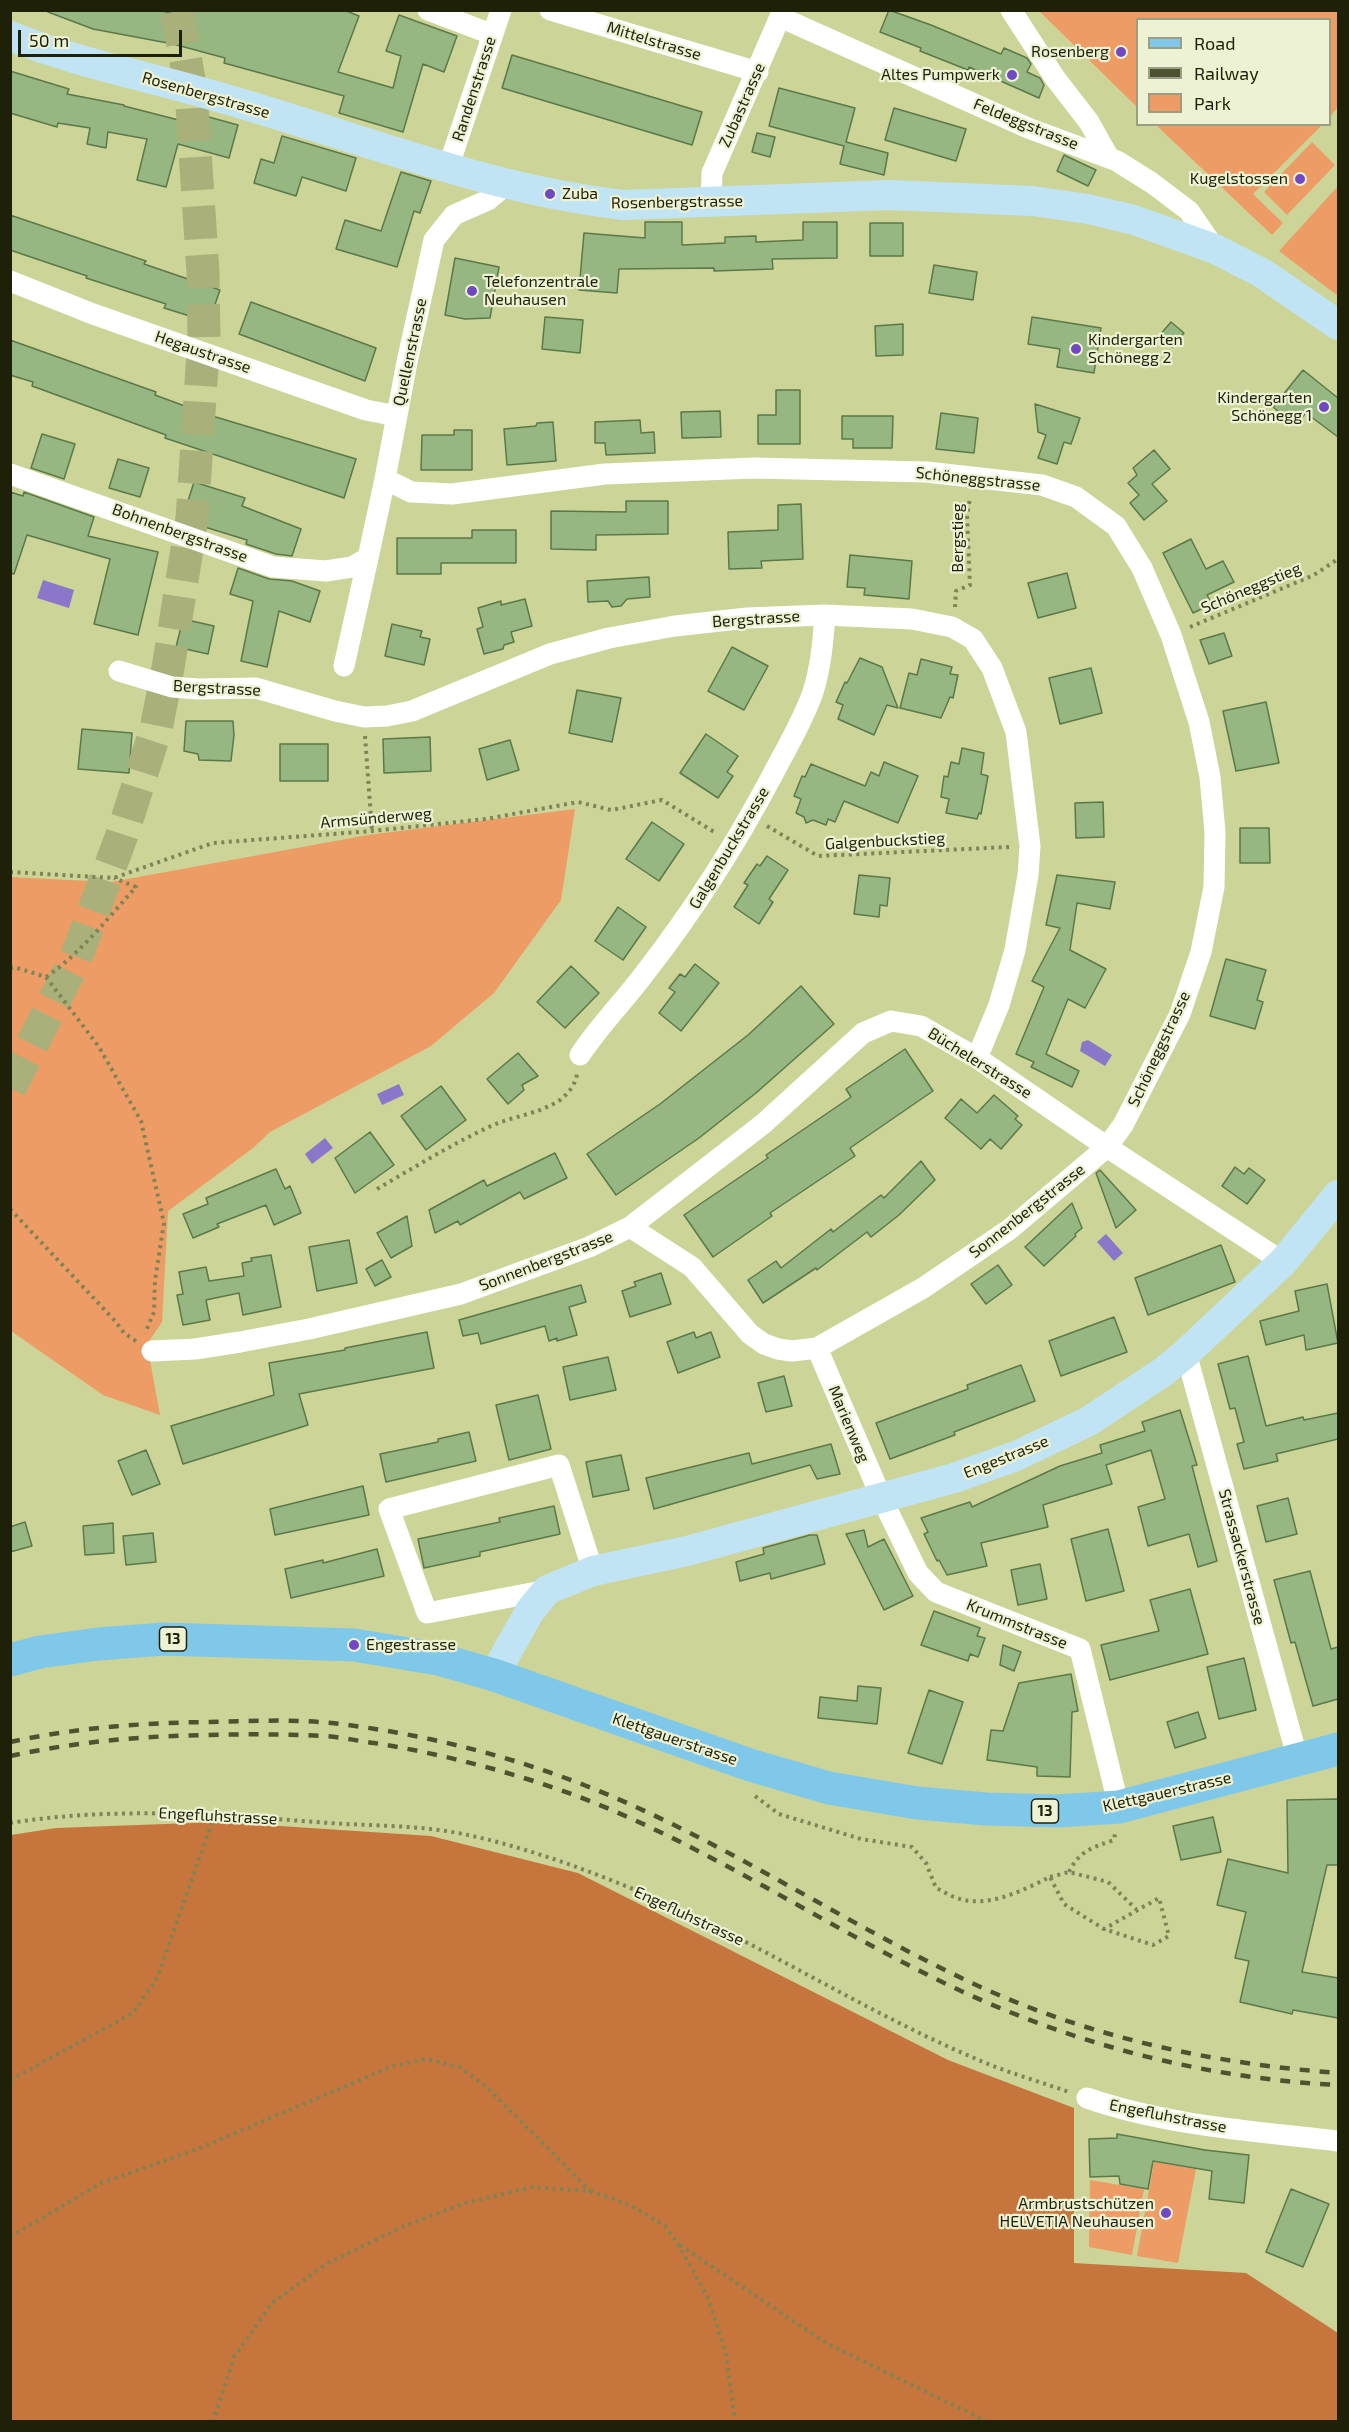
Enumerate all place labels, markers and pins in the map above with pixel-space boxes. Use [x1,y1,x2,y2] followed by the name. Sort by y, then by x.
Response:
[1031,42,1109,62] place label: Rosenberg
[1114,45,1128,59] marker: Rosenberg
[881,65,1000,85] place label: Altes Pumpwerk
[1005,68,1019,82] marker: Altes Pumpwerk
[1190,169,1288,189] place label: Kugelstossen
[1293,172,1307,186] marker: Kugelstossen
[562,184,598,204] place label: Zuba
[543,187,557,201] marker: Zuba
[484,272,598,310] place label: Telefonzentrale Neuhausen
[465,284,479,298] marker: Telefonzentrale Neuhausen
[1088,330,1183,368] place label: Kindergarten Schönegg 2
[1069,342,1083,356] marker: Kindergarten Schönegg 2
[1217,388,1312,426] place label: Kindergarten Schönegg 1
[1317,400,1331,414] marker: Kindergarten Schönegg 1
[366,1635,456,1655] place label: Engestrasse
[347,1638,361,1652] marker: Engestrasse
[1000,2194,1154,2232] place label: Armbrustschützen HELVETIA Neuhausen
[1159,2206,1173,2220] marker: Armbrustschützen HELVETIA Neuhausen

